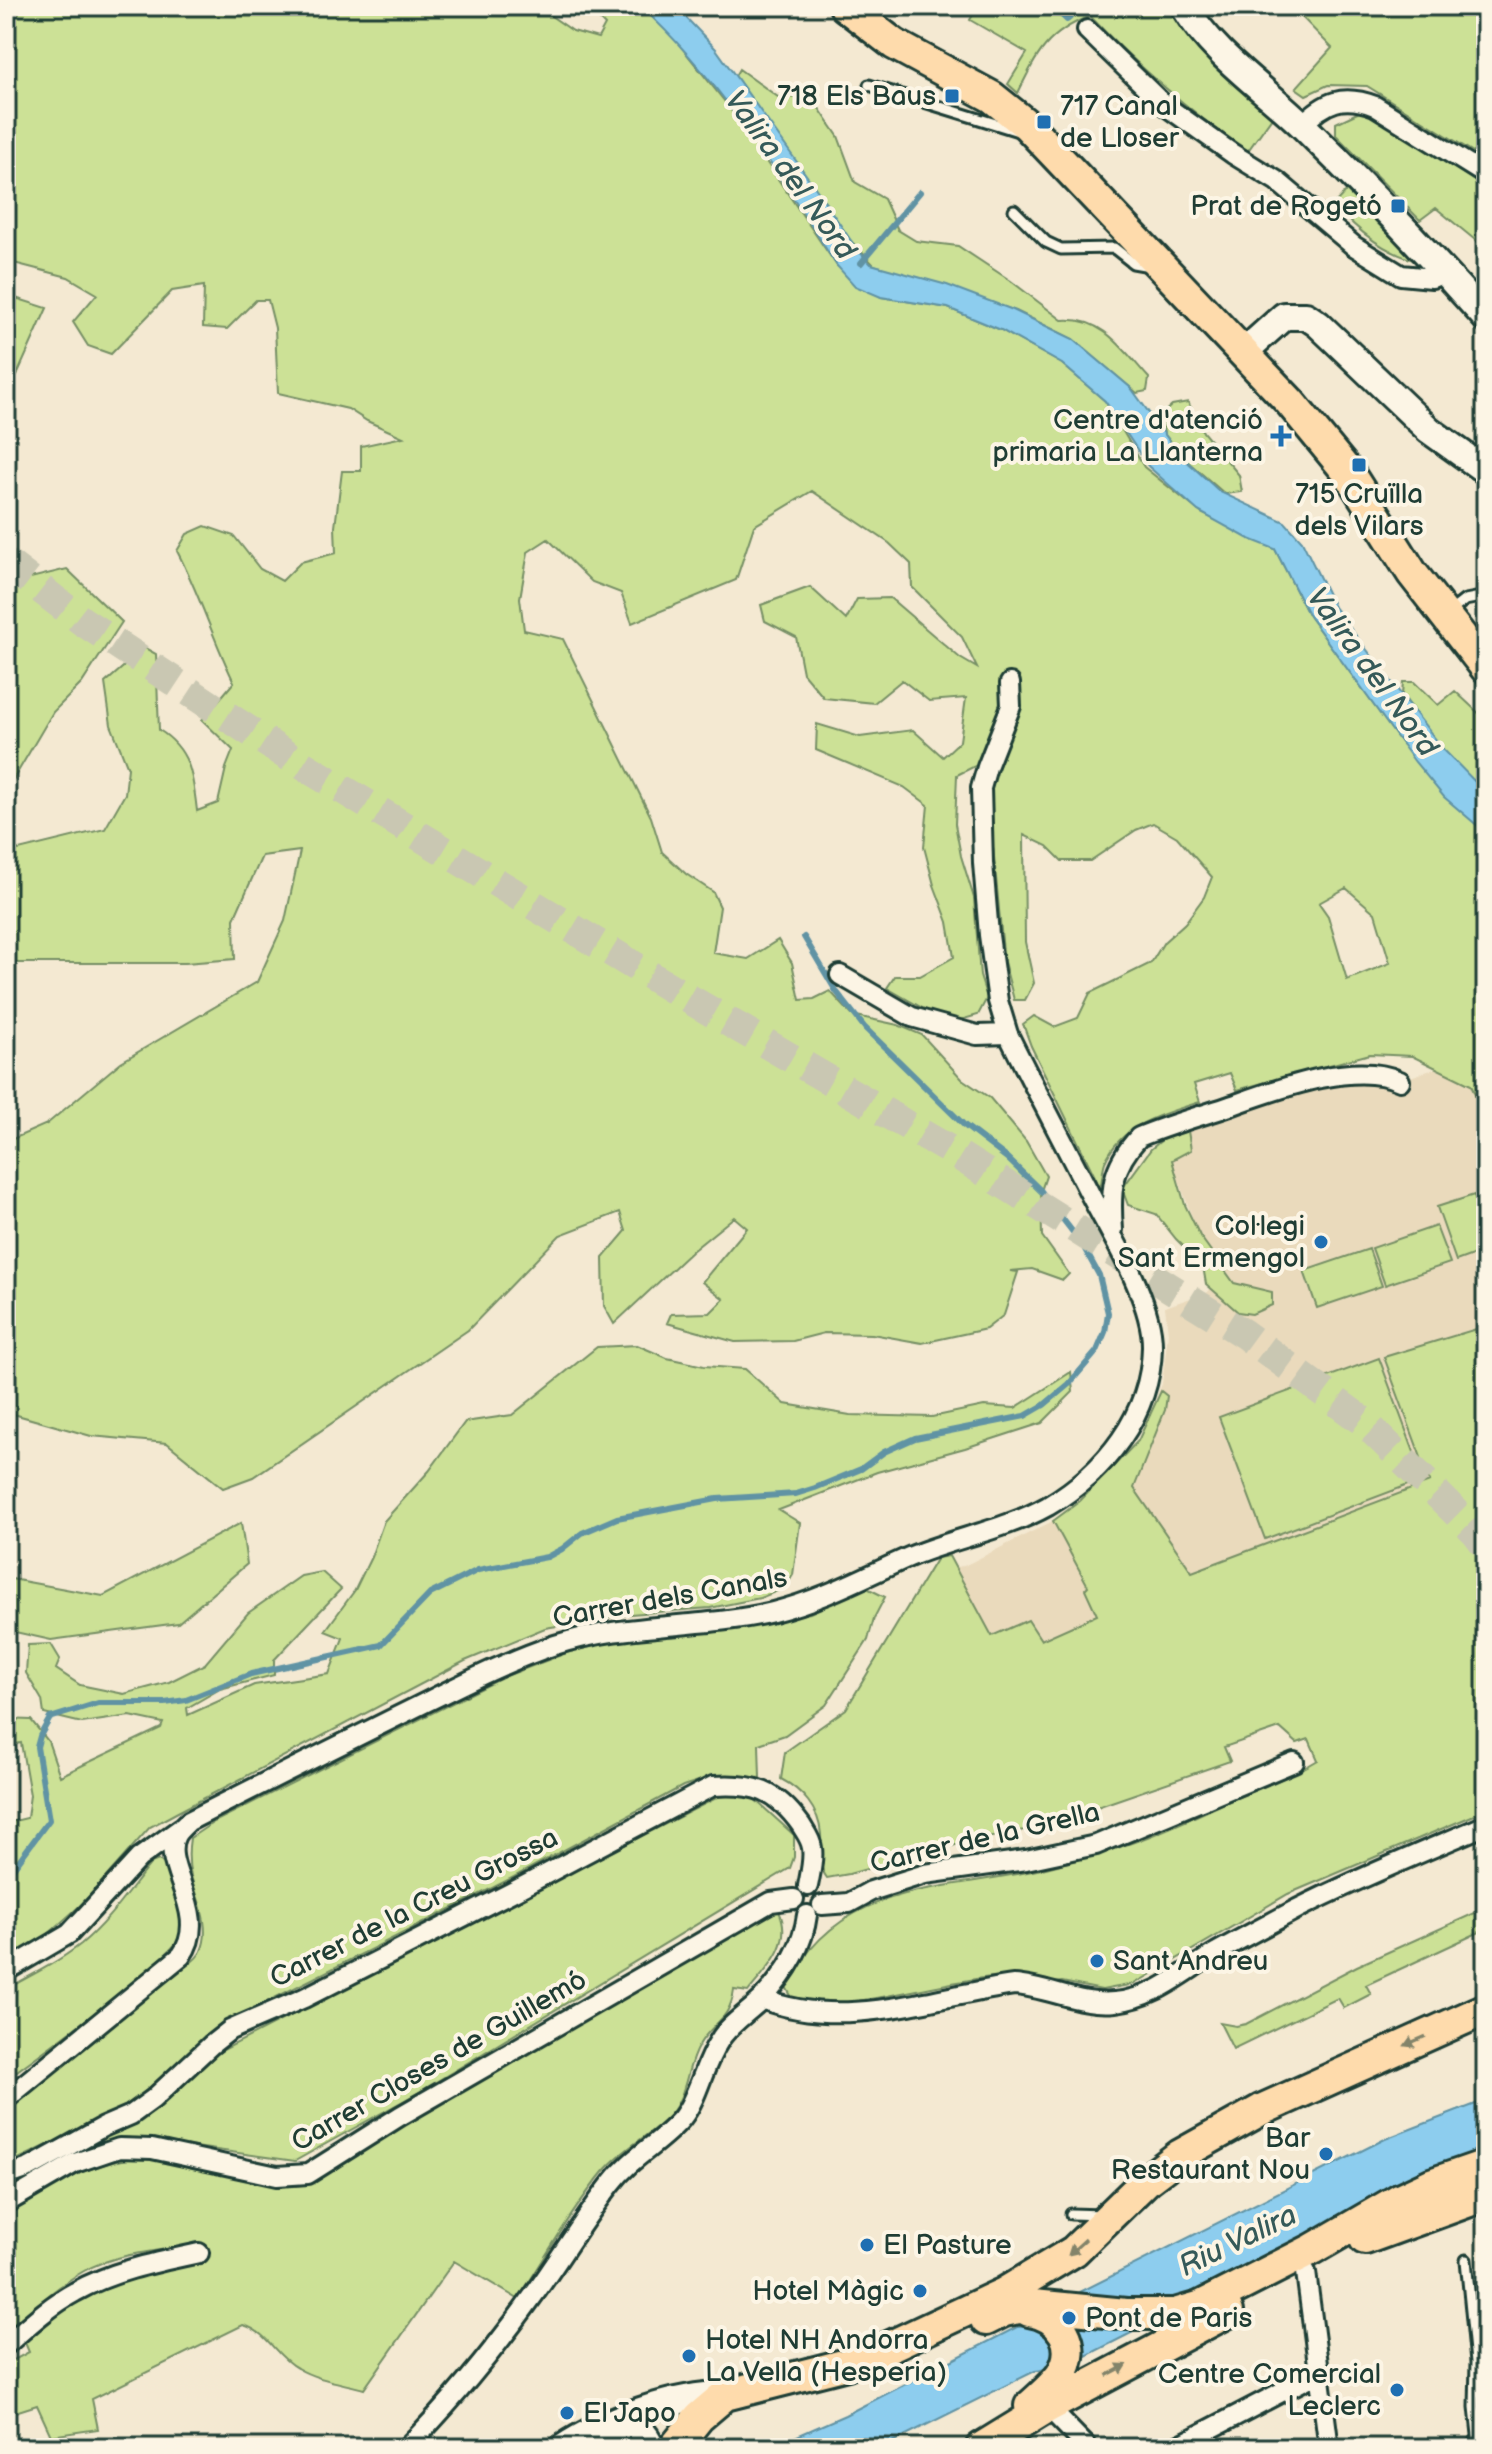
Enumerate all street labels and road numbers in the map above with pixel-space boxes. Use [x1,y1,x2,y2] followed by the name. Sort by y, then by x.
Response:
[550,1561,790,1635] street label: Carrer dels Canals
[867,1796,1103,1880] street label: Carrer de la Grella
[265,1821,563,1995] street label: Carrer de la Creu Grossa
[286,1963,592,2159] street label: Carrer Closes de Guillemó

